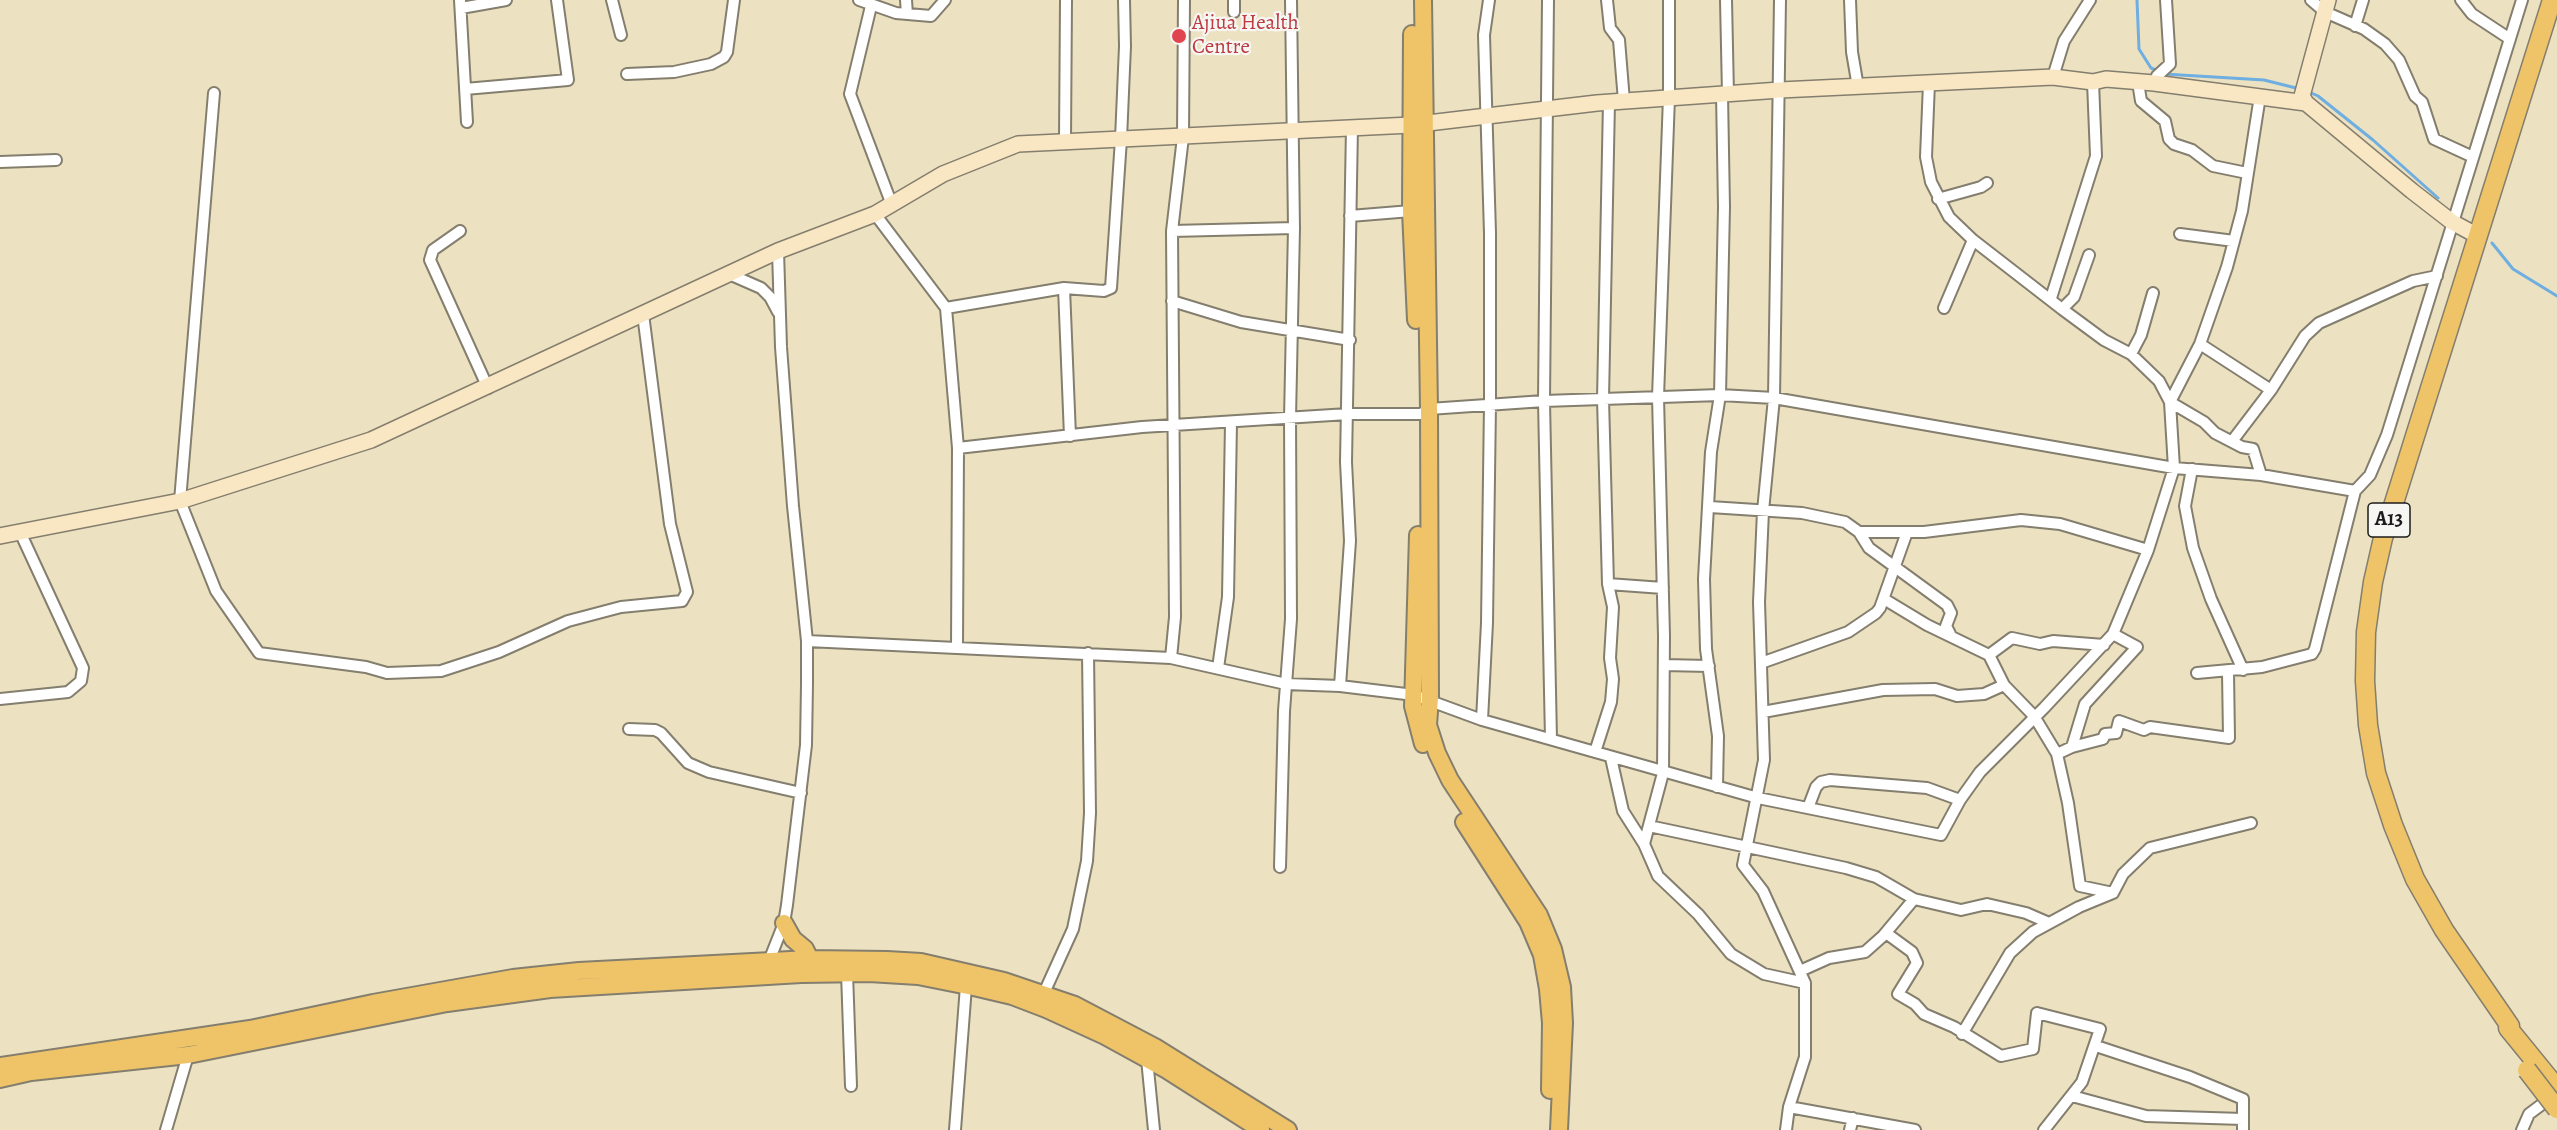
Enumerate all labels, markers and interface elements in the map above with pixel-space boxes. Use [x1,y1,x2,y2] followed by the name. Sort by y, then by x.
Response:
[1192,11,1299,61] place label: Ajiua Health Centre
[1170,27,1188,45] marker: Ajiua Health Centre
[2368,503,2410,537] road number: A13

